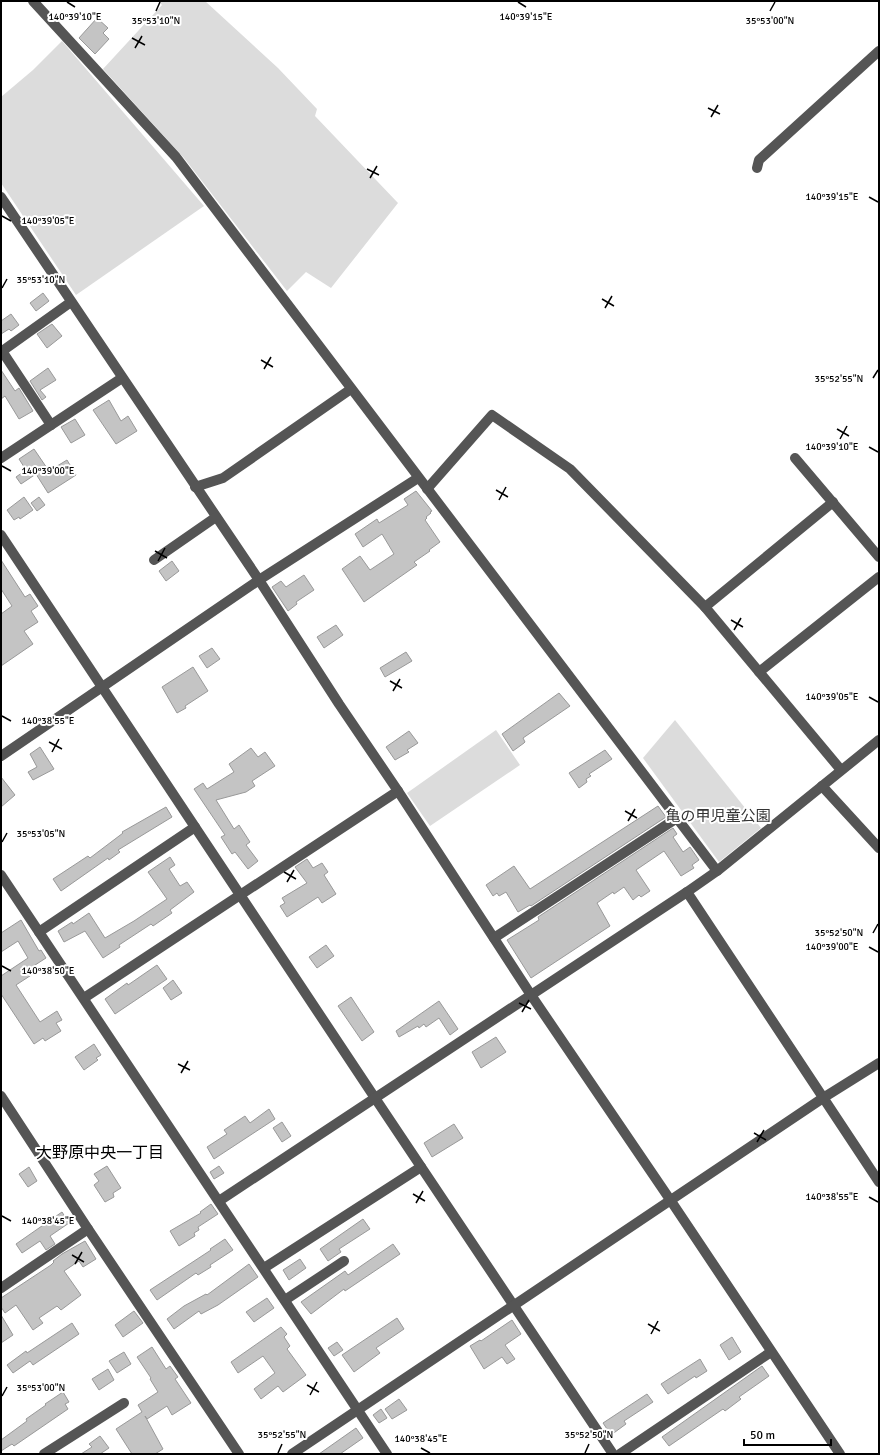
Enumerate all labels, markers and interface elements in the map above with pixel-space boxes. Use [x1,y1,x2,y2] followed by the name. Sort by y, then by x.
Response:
[48,11,102,23] text: 140°39'10"E
[499,11,553,23] text: 140°39'15"E
[132,15,180,27] text: 35°53'10"N
[746,15,794,27] text: 35°53'00"N
[805,191,859,203] text: 140°39'15"E
[21,215,75,227] text: 140°39'05"E
[17,274,65,286] text: 35°53'10"N
[815,373,863,385] text: 35°52'55"N
[805,441,859,453] text: 140°39'10"E
[21,465,75,477] text: 140°39'00"E
[805,691,859,703] text: 140°39'05"E
[21,715,75,727] text: 140°38'55"E
[665,807,771,825] park label: 亀の甲児童公園
[17,828,65,840] text: 35°53'05"N
[815,927,863,939] text: 35°52'50"N
[805,941,859,953] text: 140°39'00"E
[21,965,75,977] text: 140°38'50"E
[36,1143,164,1163] district label: 大野原中央一丁目
[805,1191,859,1203] text: 140°38'55"E
[21,1215,75,1227] text: 140°38'45"E
[17,1382,65,1394] text: 35°53'00"N
[744,1421,831,1447] scale bar
[750,1428,775,1443] text: 50 m
[258,1429,306,1441] text: 35°52'55"N
[565,1429,613,1441] text: 35°52'50"N
[394,1433,448,1445] text: 140°38'45"E

